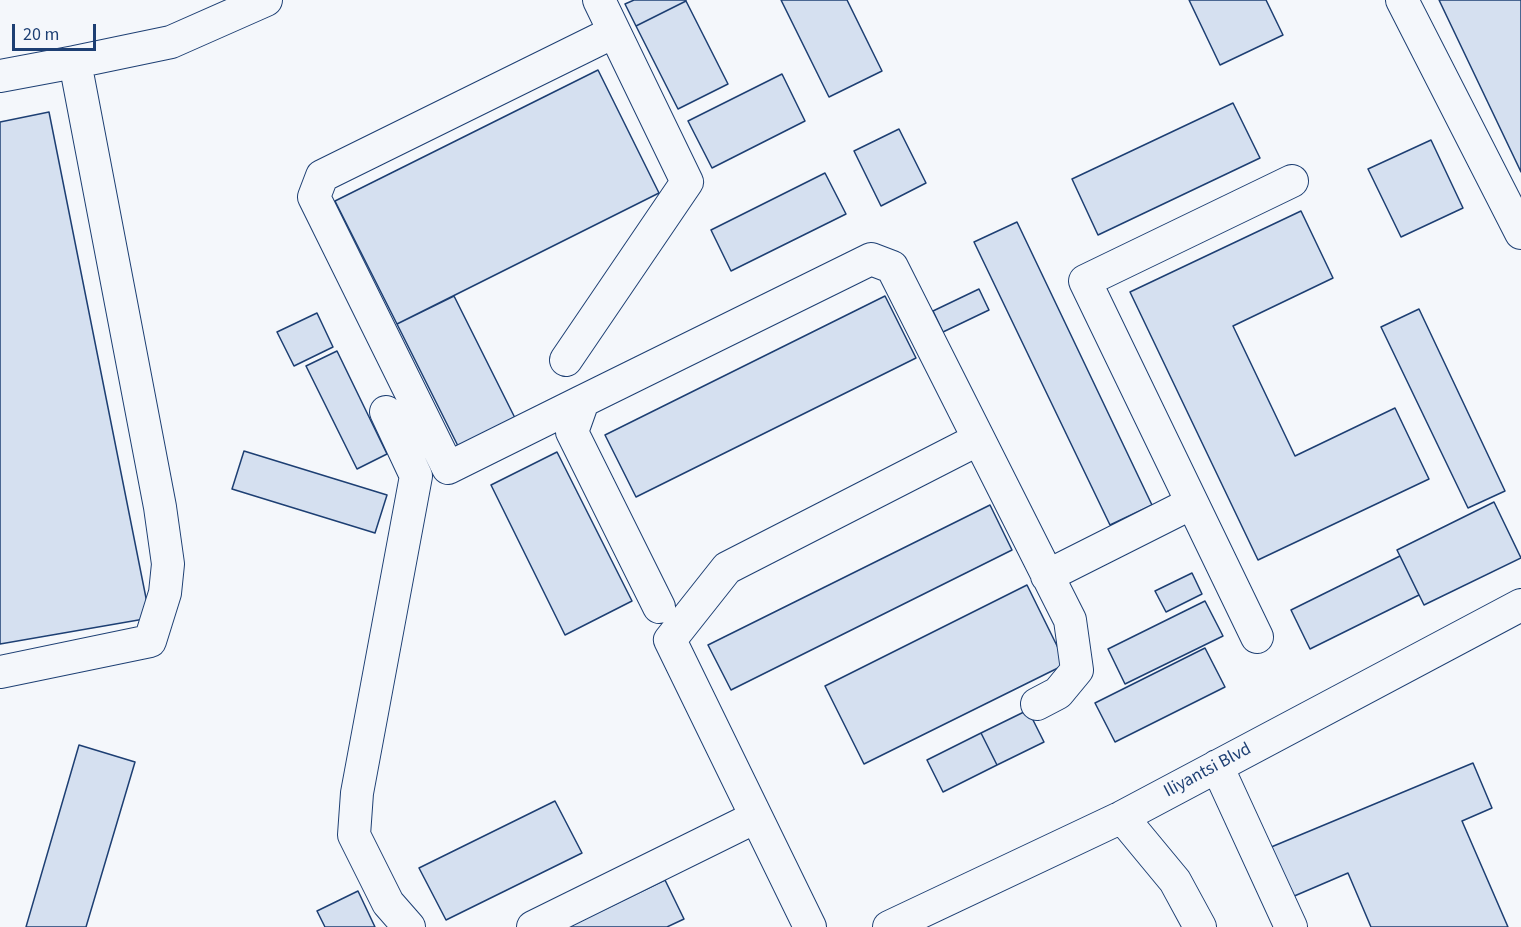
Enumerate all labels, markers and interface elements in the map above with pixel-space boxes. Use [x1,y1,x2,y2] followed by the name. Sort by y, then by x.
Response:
[15,12,99,50] scale bar
[23,22,59,47] text: 20 m
[1161,739,1255,803] street label: Iliyantsi Blvd

